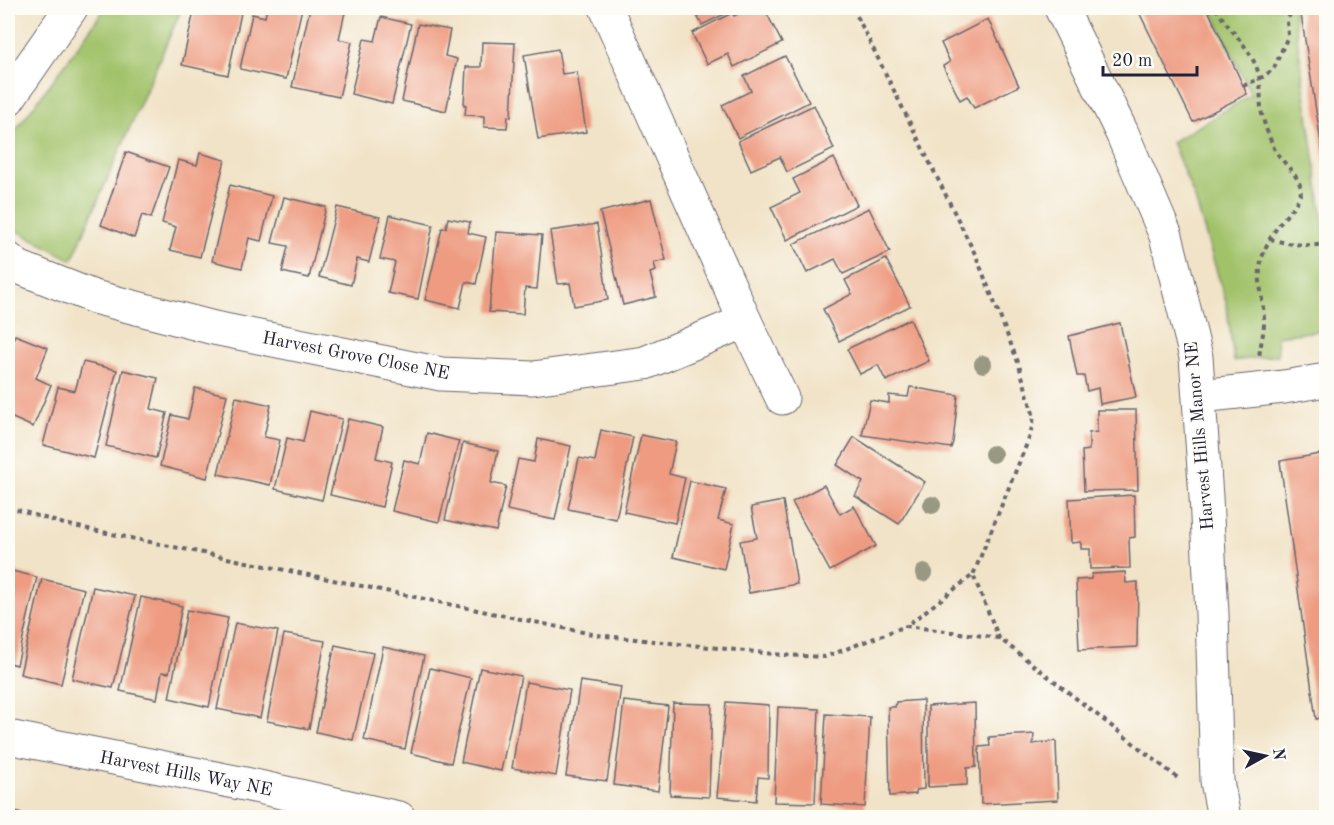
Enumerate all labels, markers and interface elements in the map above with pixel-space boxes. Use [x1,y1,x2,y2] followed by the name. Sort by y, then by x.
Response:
[1103,39,1198,77] scale bar
[1112,52,1152,70] text: 20 m
[261,329,451,383] street label: Harvest Grove Close NE
[1183,341,1217,531] street label: Harvest Hills Manor NE
[1235,726,1295,786] north arrow
[1269,747,1287,762] text: N
[98,748,274,800] street label: Harvest Hills Way NE

